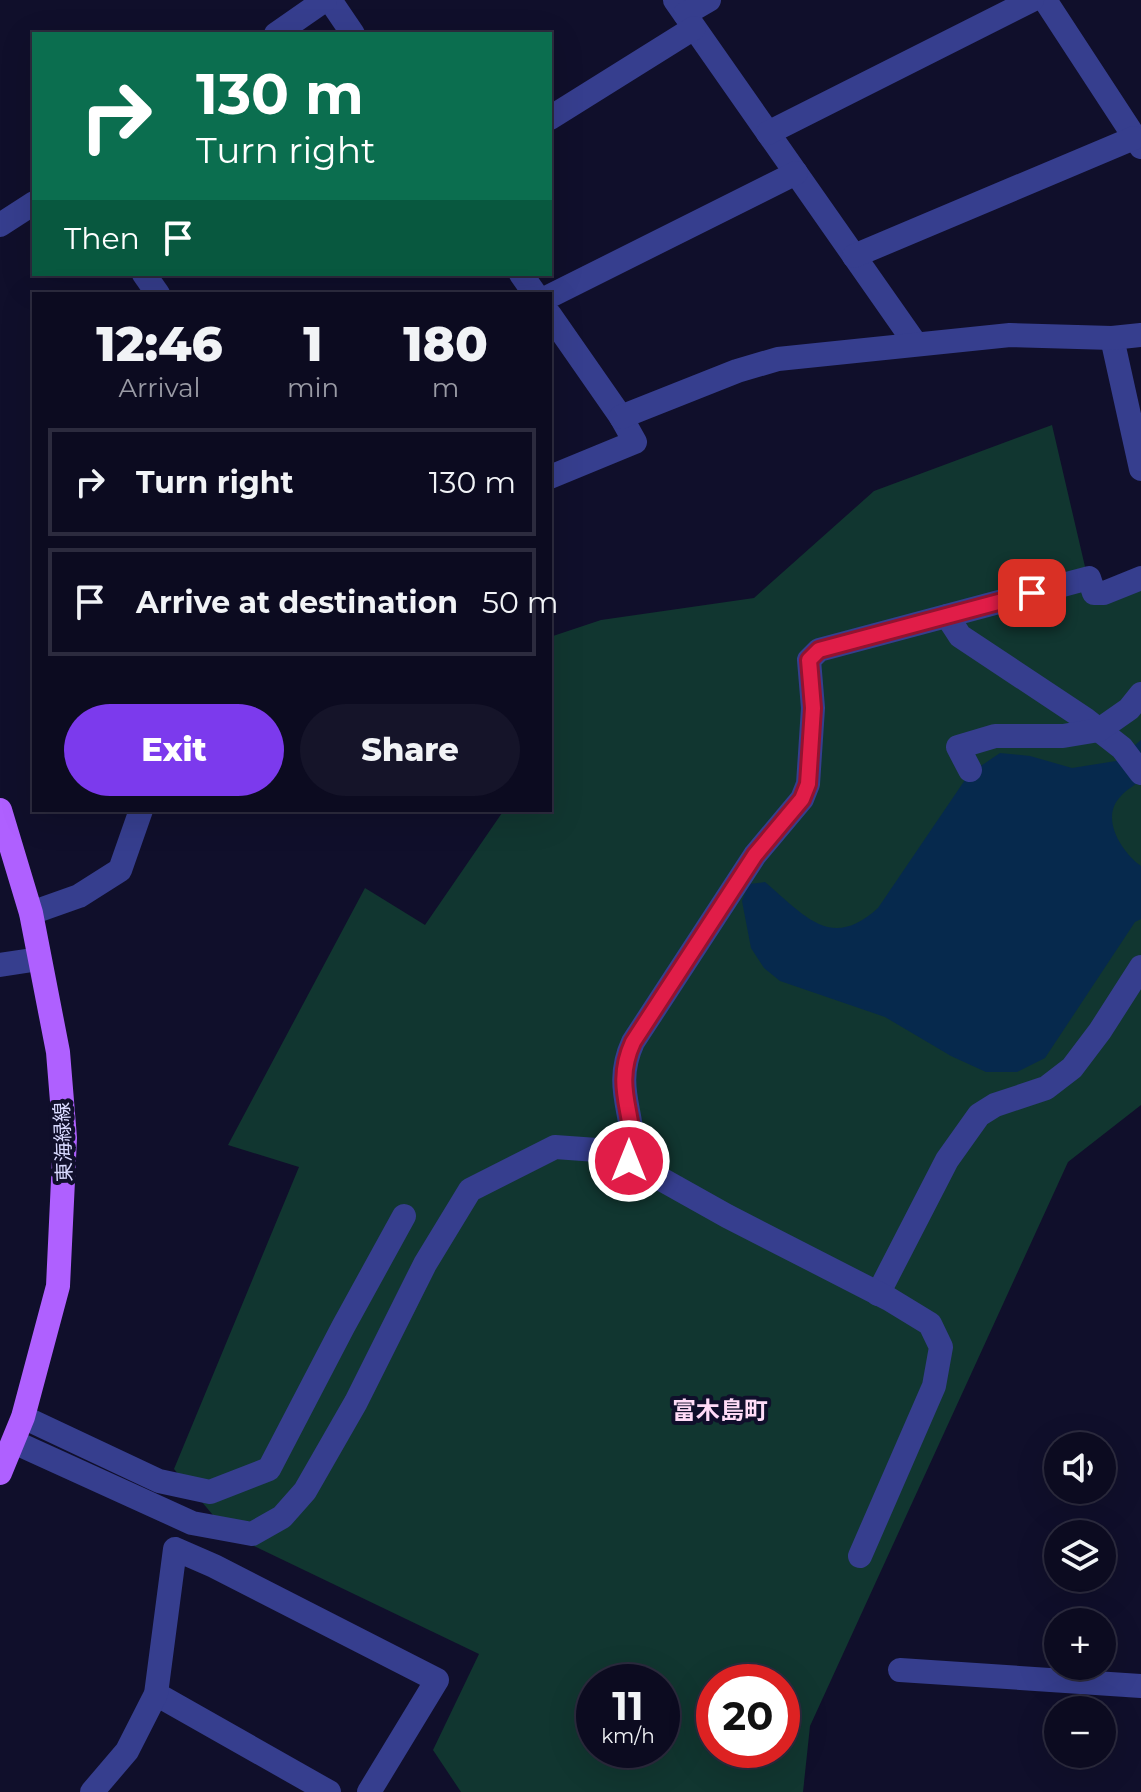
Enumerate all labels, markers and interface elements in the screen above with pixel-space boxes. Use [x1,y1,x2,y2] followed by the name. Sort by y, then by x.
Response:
[196,60,364,128] text: 130 m
[64,64,168,168] icon: right
[196,128,376,172] text: Turn right
[156,216,200,260] icon: arrive
[64,220,140,257] text: Then
[96,315,223,373] text: 12:46
[303,315,323,373] text: 1
[403,315,488,373] text: 180
[118,372,200,404] text: Arrival
[287,372,339,404] text: min
[432,372,459,404] text: m
[68,460,112,504] icon: right
[136,464,293,501] text: Turn right
[429,464,516,501] text: 130 m
[998,559,1066,627] pin
[1010,571,1054,615] icon: arrive
[68,580,112,624] icon: arrive
[136,584,458,621] text: Arrive at destination
[482,584,559,621] text: 50 m
[64,704,284,796] button: Exit
[300,704,520,796] button: Share
[50,1102,76,1182] street label: 東海緑線
[587,1119,671,1203] position arrow
[672,1396,768,1425] district label: 富木島町
[1044,1432,1116,1768] map controls
[1044,1432,1116,1504] button: sound
[1044,1520,1116,1592] button: layers
[1044,1608,1116,1680] button: +
[696,1664,800,1768] speed limit sign: 20
[612,1681,644,1730] text: 11
[1044,1696,1116,1768] button: −
[601,1724,655,1748] text: km/h

